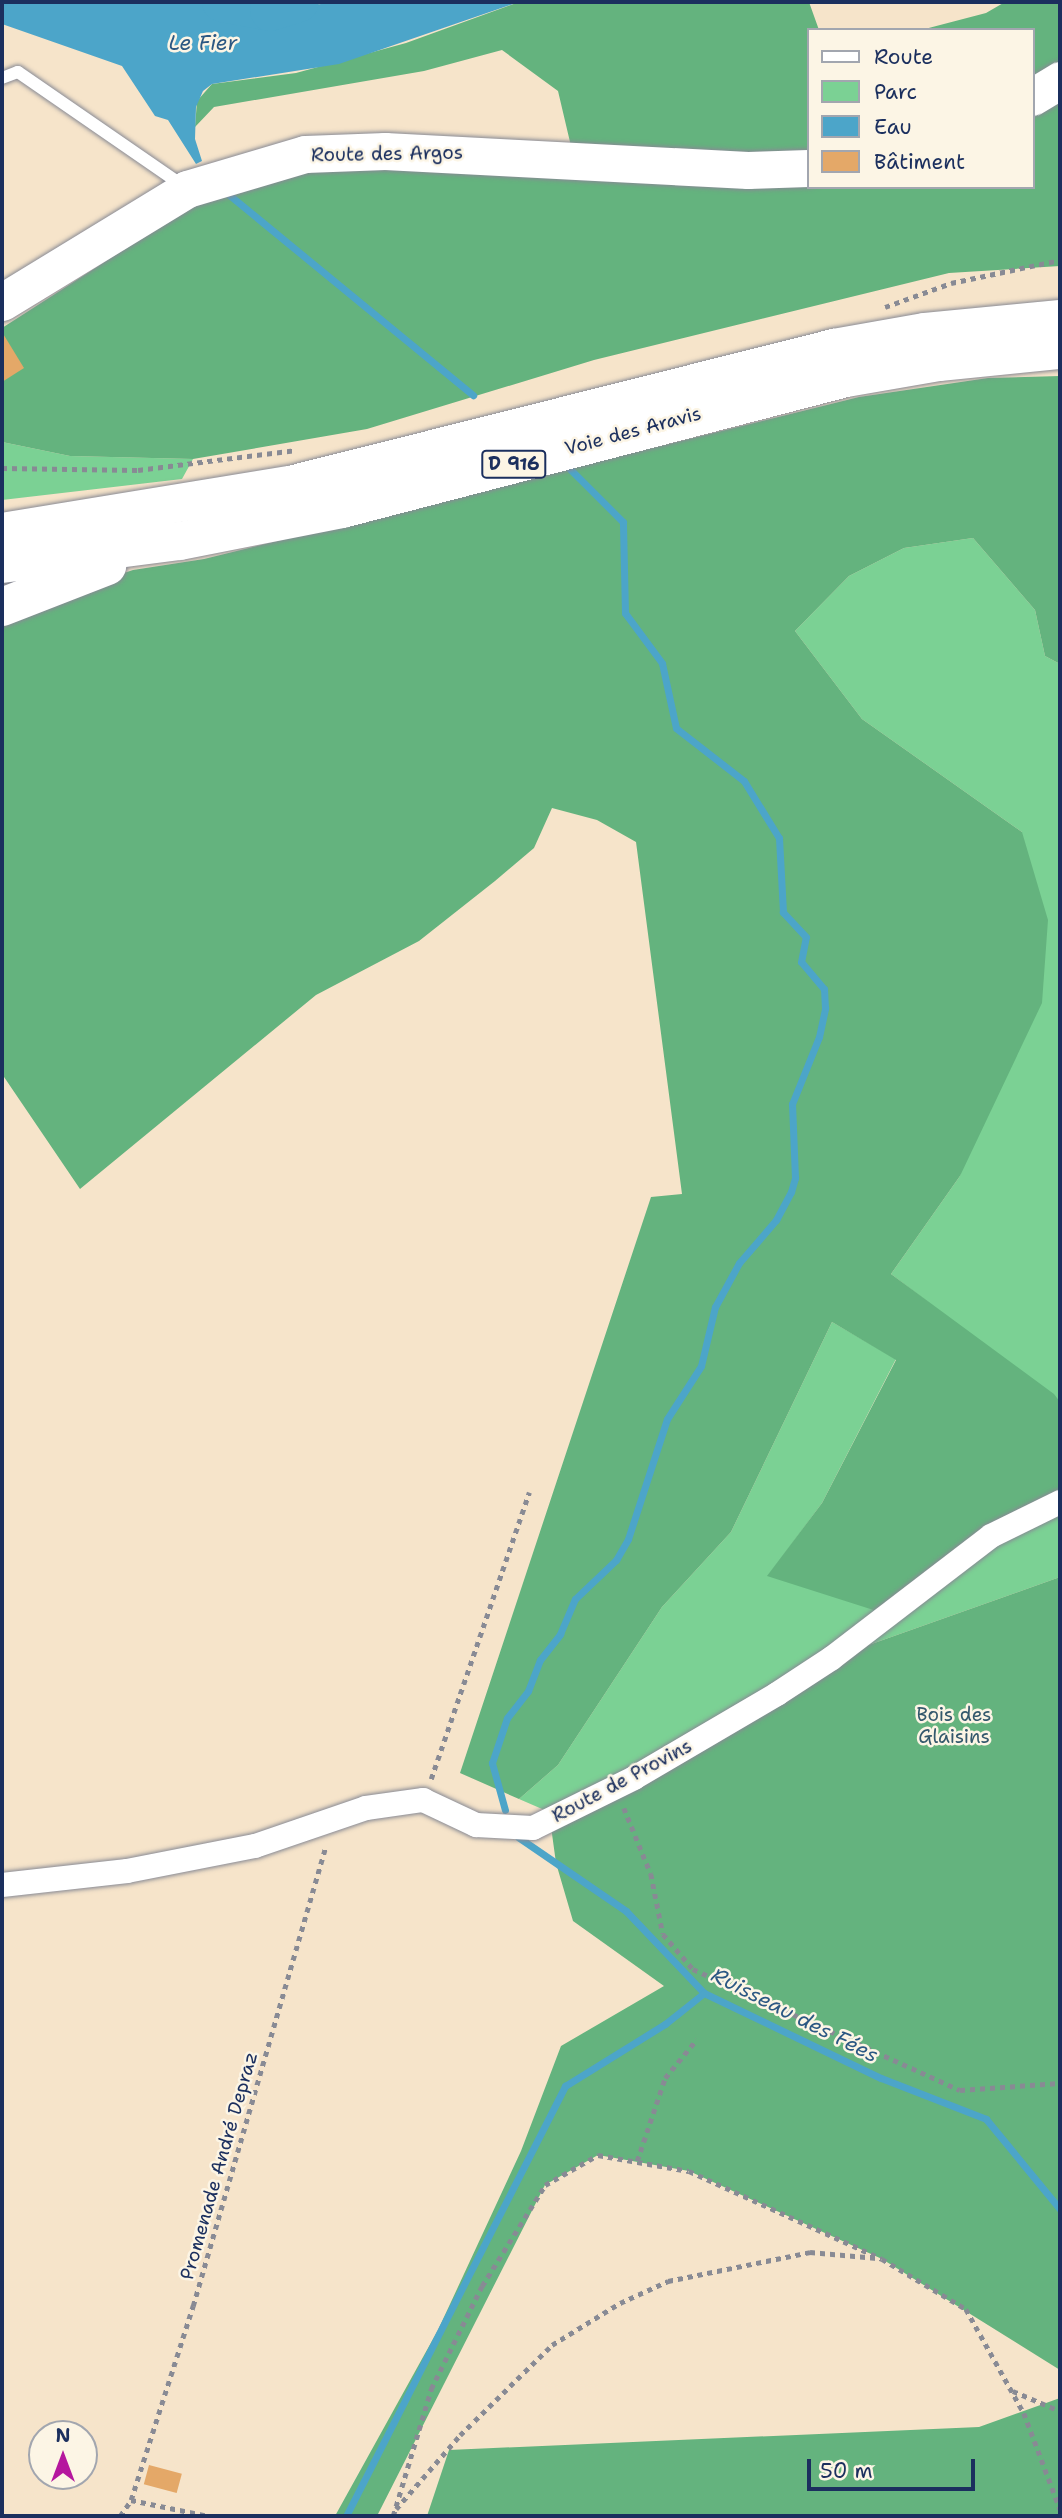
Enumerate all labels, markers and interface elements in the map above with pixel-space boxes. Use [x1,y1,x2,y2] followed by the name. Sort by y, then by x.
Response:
[806,28,1034,189] legend
[168,30,238,56] water label: Le Fier
[874,43,933,71] text: Route
[874,78,917,106] text: Parc
[874,113,912,141] text: Eau
[311,141,463,167] street label: Route des Argos
[874,148,965,176] text: Bâtiment
[562,402,704,460] street label: Voie des Aravis
[481,450,547,478] road number: D 916
[916,1704,992,1748] park label: Bois des Glaisins
[548,1735,696,1827] street label: Route de Provins
[707,1962,883,2068] water label: Ruisseau des Fées
[176,2049,262,2283] street label: Promenade André Depraz
[28,2420,98,2490] north arrow
[55,2423,71,2448] text: N
[810,2444,978,2488] scale bar
[820,2457,873,2485] text: 50 m

